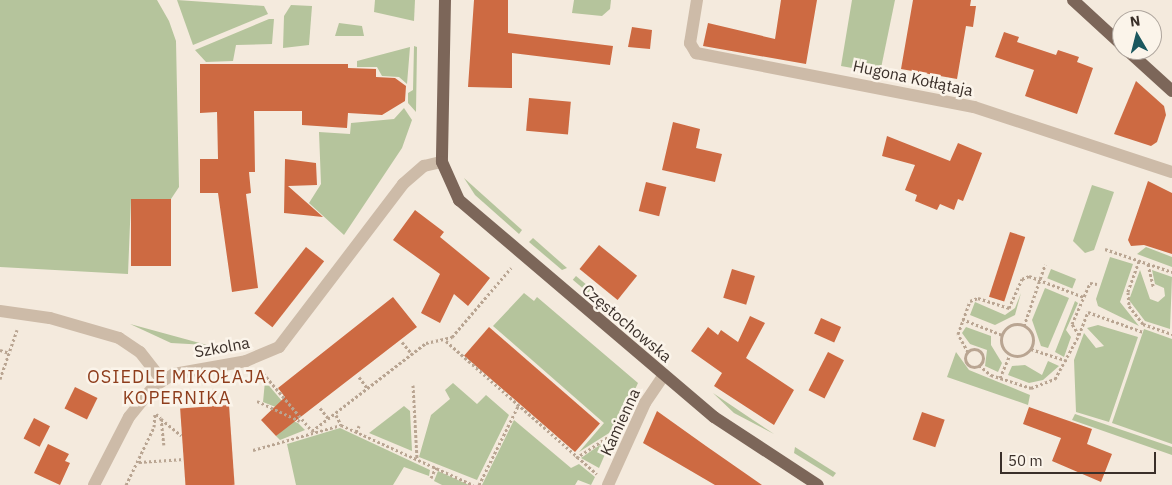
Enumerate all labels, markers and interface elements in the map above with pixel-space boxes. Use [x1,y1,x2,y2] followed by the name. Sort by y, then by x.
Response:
[1112,10,1162,60] north arrow
[1129,12,1141,31] text: N
[851,56,975,100] street label: Hugona Kołłątaja
[578,280,676,366] street label: Częstochowska
[193,333,251,361] street label: Szkolna
[85,367,269,409] district label: OSIEDLE MIKOŁAJA KOPERNIKA
[596,385,644,459] street label: Kamienna
[1002,442,1158,474] scale bar
[1008,451,1043,470] text: 50 m

